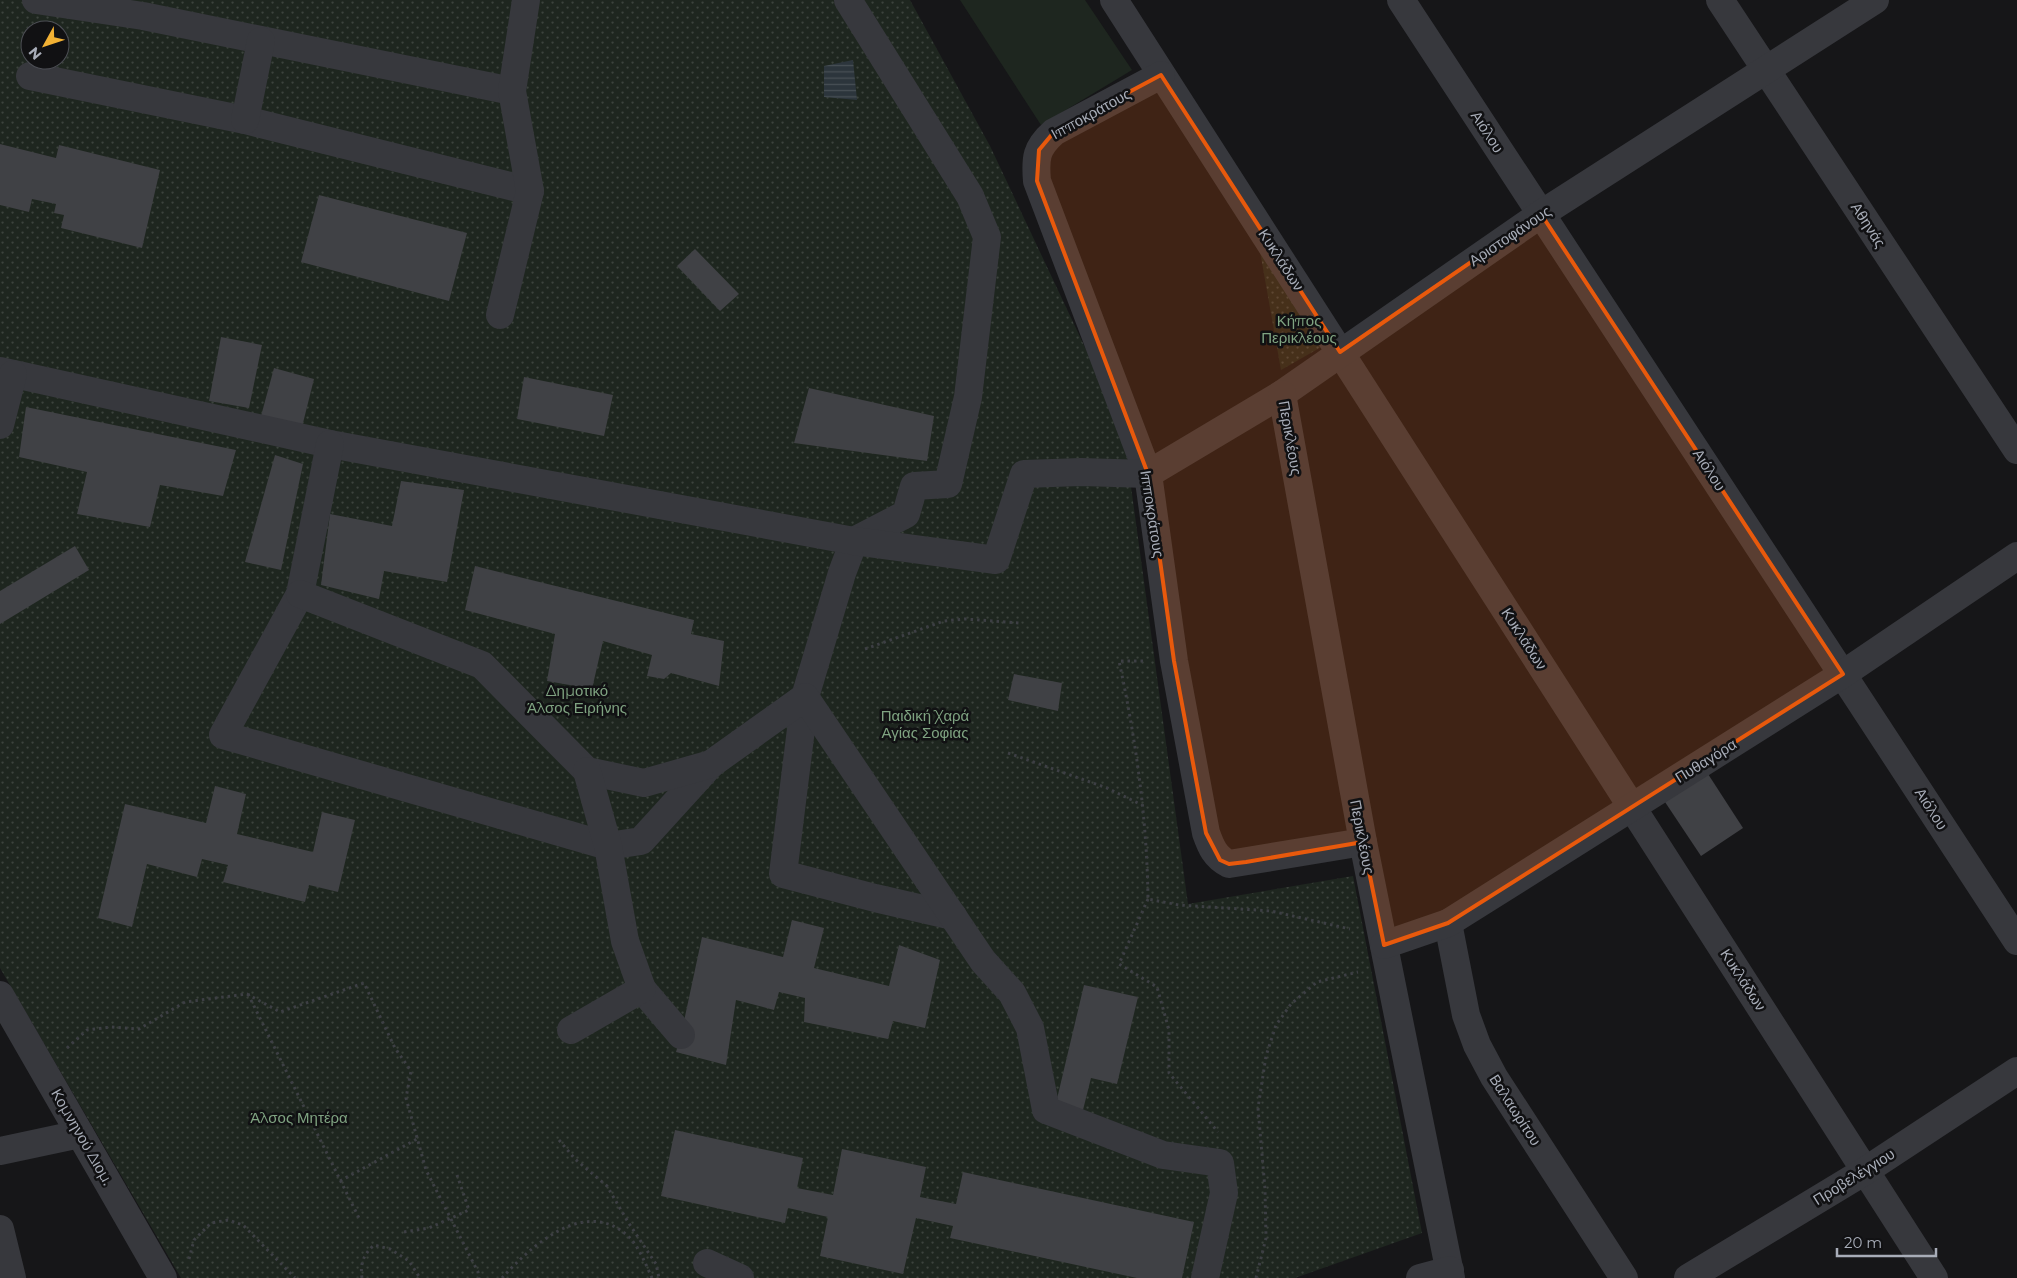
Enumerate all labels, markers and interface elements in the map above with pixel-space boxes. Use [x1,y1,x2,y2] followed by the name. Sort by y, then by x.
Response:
[20,20,70,70] north arrow
[25,43,46,63] text: N
[1048,84,1134,143] street label: Ιπποκράτους
[1467,107,1508,156] street label: Αιόλου
[1847,199,1890,251] street label: Αθηνάς
[1465,201,1554,270] street label: Αριστοφάνους
[1254,225,1308,294] street label: Κυκλάδων
[1261,311,1337,347] park label: Κήπος Περικλέους
[1275,399,1306,477] street label: Περικλέους
[1689,445,1730,494] street label: Αιόλου
[1136,469,1169,559] street label: Ιπποκράτους
[1497,604,1551,673] street label: Κυκλάδων
[527,681,627,717] park label: Δημοτικό Άλσος Ειρήνης
[881,706,970,742] park label: Παιδική Χαρά Αγίας Σοφίας
[1671,734,1740,787] street label: Πυθαγόρα
[1911,784,1952,833] street label: Αιόλου
[1346,798,1379,876] street label: Περικλέους
[1716,945,1770,1014] street label: Κυκλάδων
[1485,1070,1546,1149] street label: Βαλαωρίτου
[47,1085,118,1188] street label: Κομνηνού Διομ.
[250,1108,348,1127] park label: Άλσος Μητέρα
[1809,1144,1898,1209] street label: Προβελέγγιου
[1837,1226,1936,1258] scale bar
[1844,1233,1882,1252] text: 20 m

